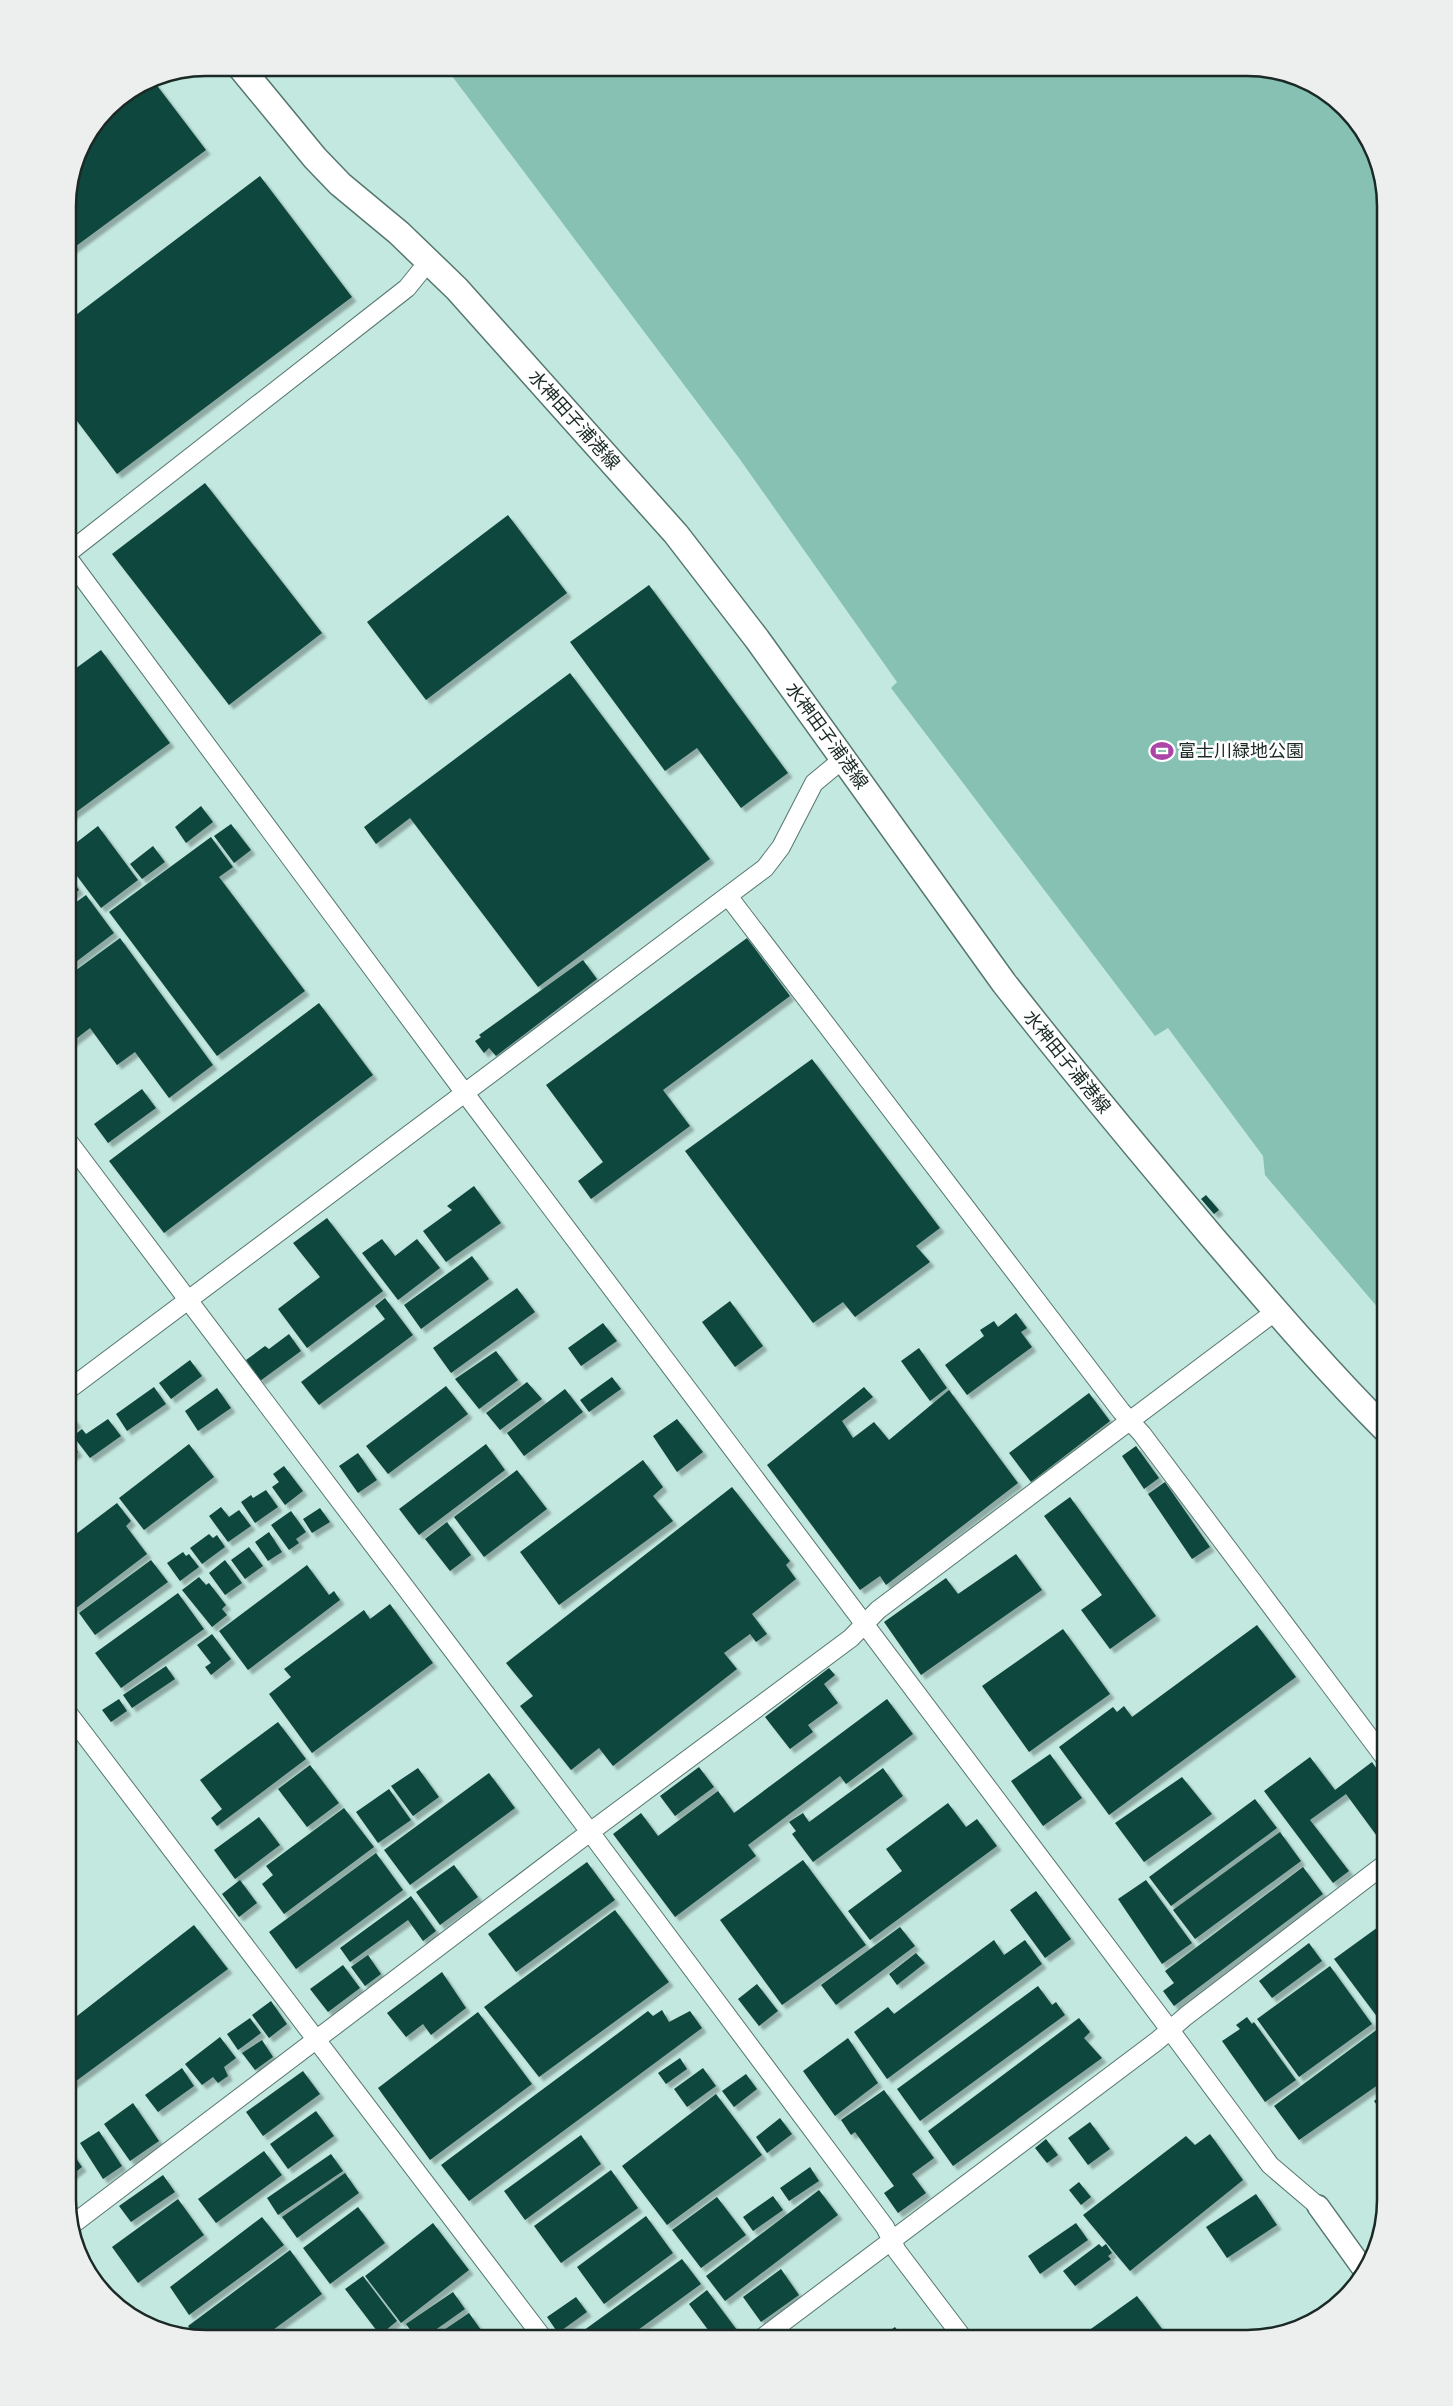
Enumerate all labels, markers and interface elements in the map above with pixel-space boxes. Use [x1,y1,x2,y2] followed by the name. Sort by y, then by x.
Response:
[524,366,624,474] street label: 水神田子浦港線
[782,679,873,793] street label: 水神田子浦港線
[1149,738,1175,764] sports icon: 富士川緑地公園
[1178,740,1304,761] place label: 富士川緑地公園
[1020,1006,1115,1117] street label: 水神田子浦港線

